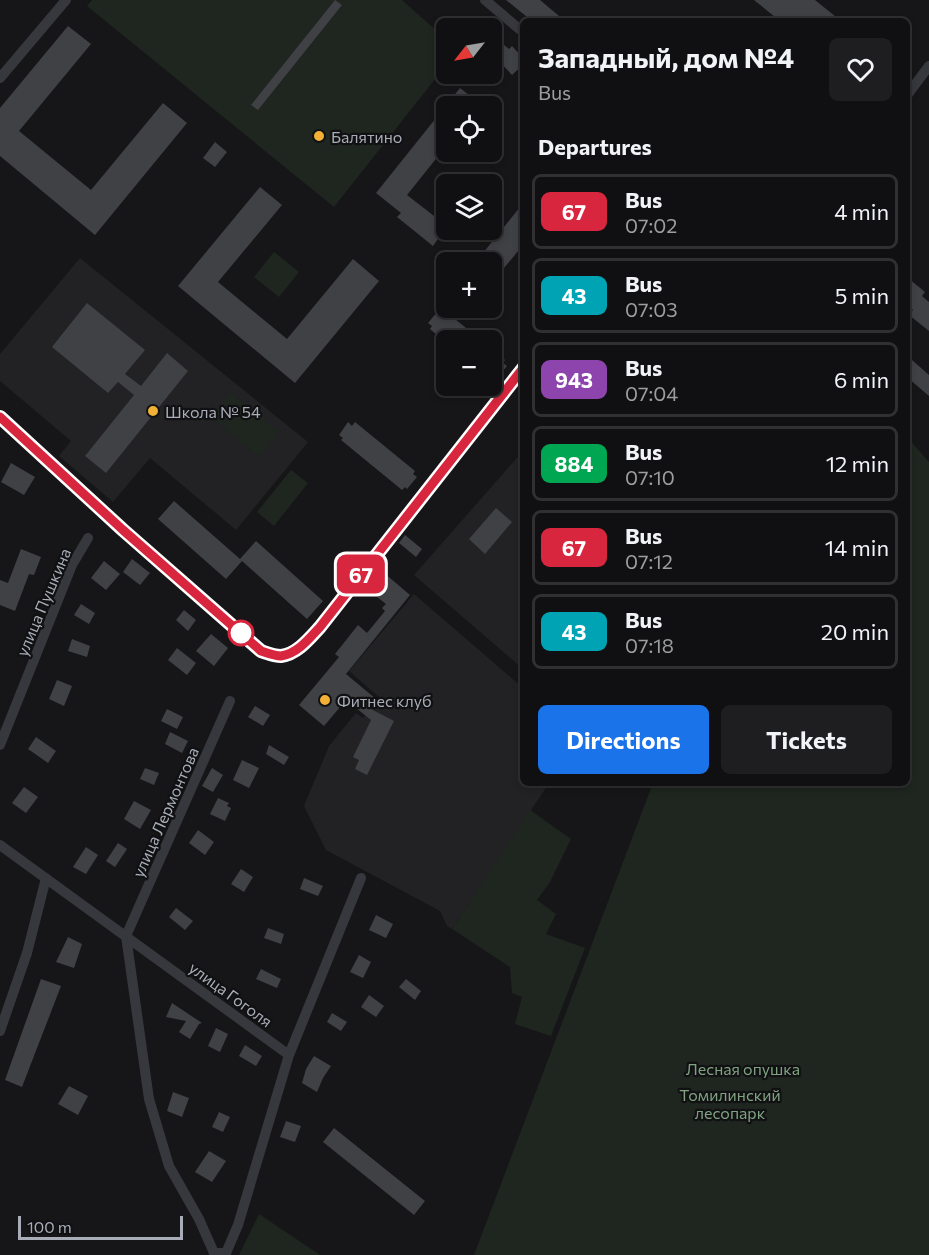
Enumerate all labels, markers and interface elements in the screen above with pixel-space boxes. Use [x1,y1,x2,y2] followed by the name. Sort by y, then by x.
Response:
[436,18,502,84] north arrow
[436,18,502,396] map controls
[829,38,892,101] button: heart
[538,40,794,74] text: Западный, дом №4
[538,80,571,104] text: Bus
[436,96,502,162] button: locate
[331,127,402,146] place label: Балятино
[312,129,326,143] marker: Балятино
[538,133,652,160] text: Departures
[436,174,502,240] button: layers
[625,186,662,213] text: Bus
[834,198,889,225] text: 4 min
[562,199,586,224] text: 67
[625,213,677,237] text: 07:02
[436,252,502,318] button: +
[625,270,662,297] text: Bus
[835,282,889,309] text: 5 min
[561,283,587,308] text: 43
[625,297,678,321] text: 07:03
[436,330,502,396] button: −
[625,354,662,381] text: Bus
[834,366,889,393] text: 6 min
[555,367,593,392] text: 943
[625,381,678,405] text: 07:04
[165,402,261,421] place label: Школа № 54
[146,404,160,418] marker: Школа № 54
[625,438,662,465] text: Bus
[826,450,889,477] text: 12 min
[555,451,593,476] text: 884
[625,465,675,489] text: 07:10
[625,522,662,549] text: Bus
[825,534,889,561] text: 14 min
[562,535,586,560] text: 67
[12,545,74,659] street label: улица Пушкина
[625,549,673,573] text: 07:12
[334,554,388,594] line badge: 67
[349,562,373,587] text: 67
[625,606,662,633] text: Bus
[821,618,889,645] text: 20 min
[561,619,587,644] text: 43
[228,620,254,646] unlabelled marker
[625,633,674,657] text: 07:18
[337,691,432,710] place label: Фитнес клуб
[318,693,332,707] marker: Фитнес клуб
[538,705,709,774] button: Directions
[721,705,892,774] button: Tickets
[128,744,202,880] street label: улица Лермонтова
[186,957,276,1031] street label: улица Гоголя
[686,1059,800,1078] park label: Лесная опушка
[679,1085,781,1122] park label: Томилинский лесопарк
[18,1213,183,1240] scale bar
[27,1217,72,1236] text: 100 m

